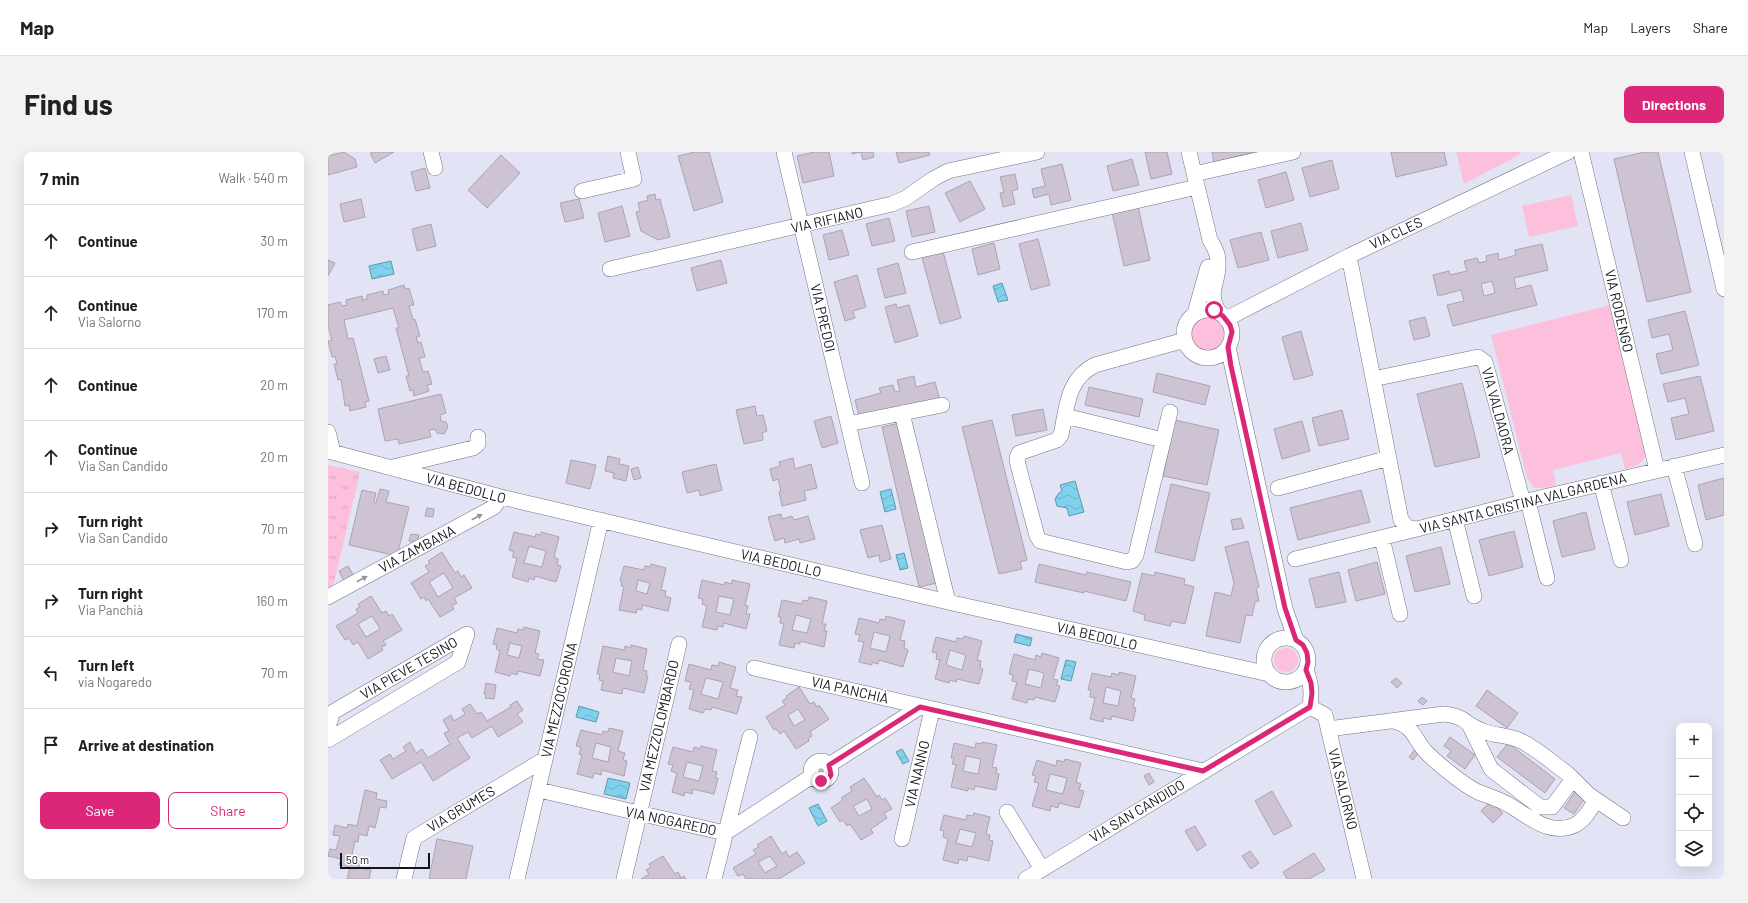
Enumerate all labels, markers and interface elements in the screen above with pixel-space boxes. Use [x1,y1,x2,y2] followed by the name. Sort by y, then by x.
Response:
[20,16,54,39] text: Map
[1583,19,1608,36] text: Map
[1630,19,1671,36] text: Layers
[1693,19,1728,36] text: Share
[1624,86,1724,123] button: Directions
[24,87,113,121] text: Find us
[40,168,80,188] text: 7 min
[219,170,288,186] text: Walk · 540 m
[789,203,865,236] street label: VIA RIFIANO
[1367,213,1425,252] street label: VIA CLES
[40,230,62,252] icon: ahead
[78,232,138,250] text: Continue
[261,233,288,249] text: 30 m
[1602,268,1637,354] street label: VIA RODENGO
[807,282,840,354] street label: VIA PREDOI
[78,296,138,314] text: Continue
[1205,301,1223,319] route start
[40,302,62,324] icon: ahead
[257,305,288,321] text: 170 m
[78,314,141,330] text: Via Salorno
[1479,365,1518,457] street label: VIA VALDAORA
[40,374,62,396] icon: ahead
[78,376,138,394] text: Continue
[260,377,288,393] text: 20 m
[78,440,138,458] text: Continue
[40,446,62,468] icon: ahead
[260,449,288,465] text: 20 m
[78,458,168,474] text: Via San Candido
[1418,468,1629,537] street label: VIA SANTA CRISTINA VALGARDENA
[424,469,508,506] street label: VIA BEDOLLO
[78,512,143,530] text: Turn right
[471,513,482,520] one-way arrow
[40,518,62,540] icon: right
[261,521,288,537] text: 70 m
[376,521,458,576] street label: VIA ZAMBANA
[78,530,168,546] text: Via San Candido
[739,545,823,580] street label: VIA BEDOLLO
[356,575,368,582] one-way arrow
[78,584,143,602] text: Turn right
[40,590,62,612] icon: right
[256,593,288,609] text: 160 m
[78,602,143,618] text: Via Panchià
[1055,618,1139,653] street label: VIA BEDOLLO
[357,633,460,702] street label: VIA PIEVE TESINO
[537,640,580,759] street label: VIA MEZZOCORONA
[78,656,134,674] text: Turn left
[635,658,682,794] street label: VIA MEZZOLOMBARDO
[40,662,62,684] icon: left
[261,665,288,681] text: 70 m
[810,672,891,707] street label: VIA PANCHIÀ
[78,674,152,690] text: via Nogaredo
[1676,723,1712,867] map controls
[1676,723,1712,759] button: +
[40,734,62,756] icon: arrive
[78,736,214,754] text: Arrive at destination
[901,739,933,809] street label: VIA NANNO
[1325,746,1362,831] street label: VIA SALORNO
[1676,759,1712,795] button: −
[812,772,830,790] route end
[1086,775,1187,846] street label: VIA SAN CANDIDO
[424,782,498,835] street label: VIA GRUMES
[40,792,160,829] button: Save
[168,792,288,829] button: Share
[1676,795,1712,831] button: locate
[624,803,718,838] street label: VIA NOGAREDO
[1676,831,1712,867] button: layers
[340,851,430,870] scale bar
[346,853,369,866] text: 50 m

